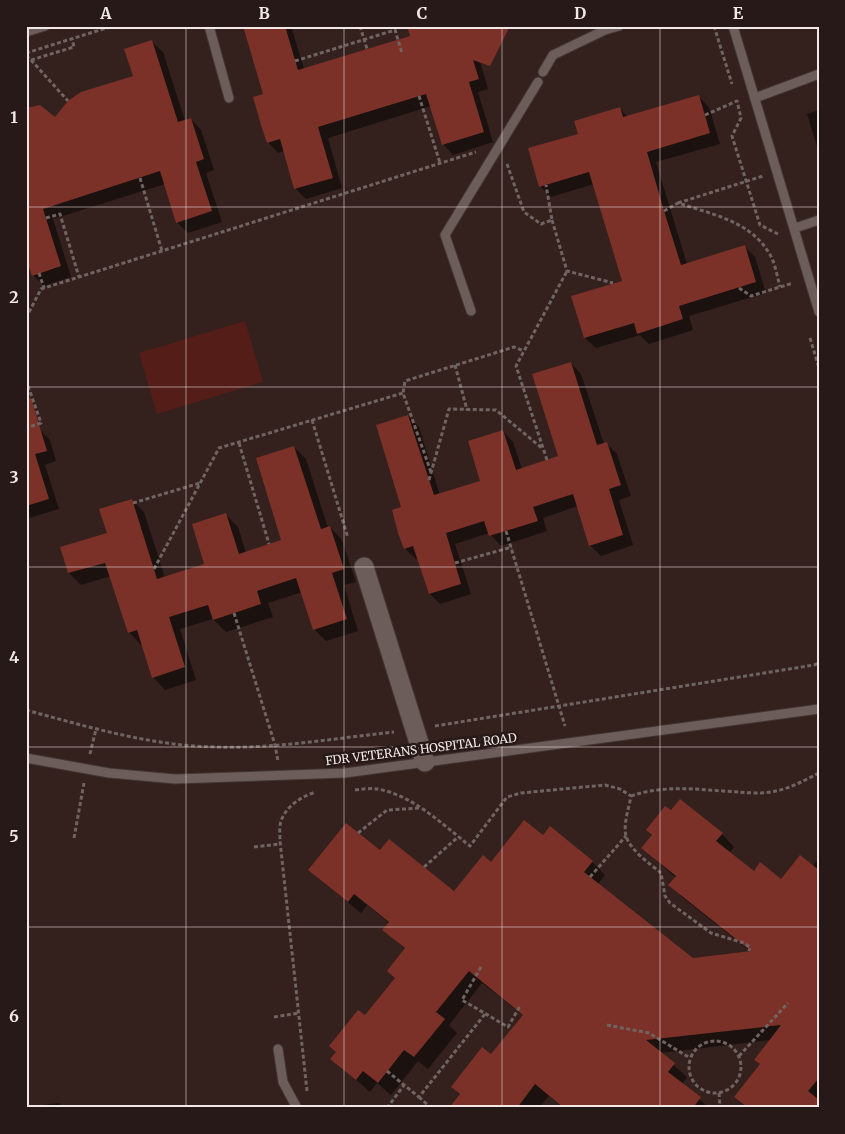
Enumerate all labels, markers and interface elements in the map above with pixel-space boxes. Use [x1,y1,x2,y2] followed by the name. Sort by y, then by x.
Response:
[99,3,112,23] text: A
[258,3,270,23] text: B
[417,3,427,23] text: C
[574,3,586,23] text: D
[733,3,744,23] text: E
[10,107,18,127] text: 1
[9,287,19,307] text: 2
[9,467,19,487] text: 3
[9,647,19,667] text: 4
[324,730,518,768] street label: FDR VETERANS HOSPITAL ROAD
[9,826,19,846] text: 5
[9,1006,19,1026] text: 6

